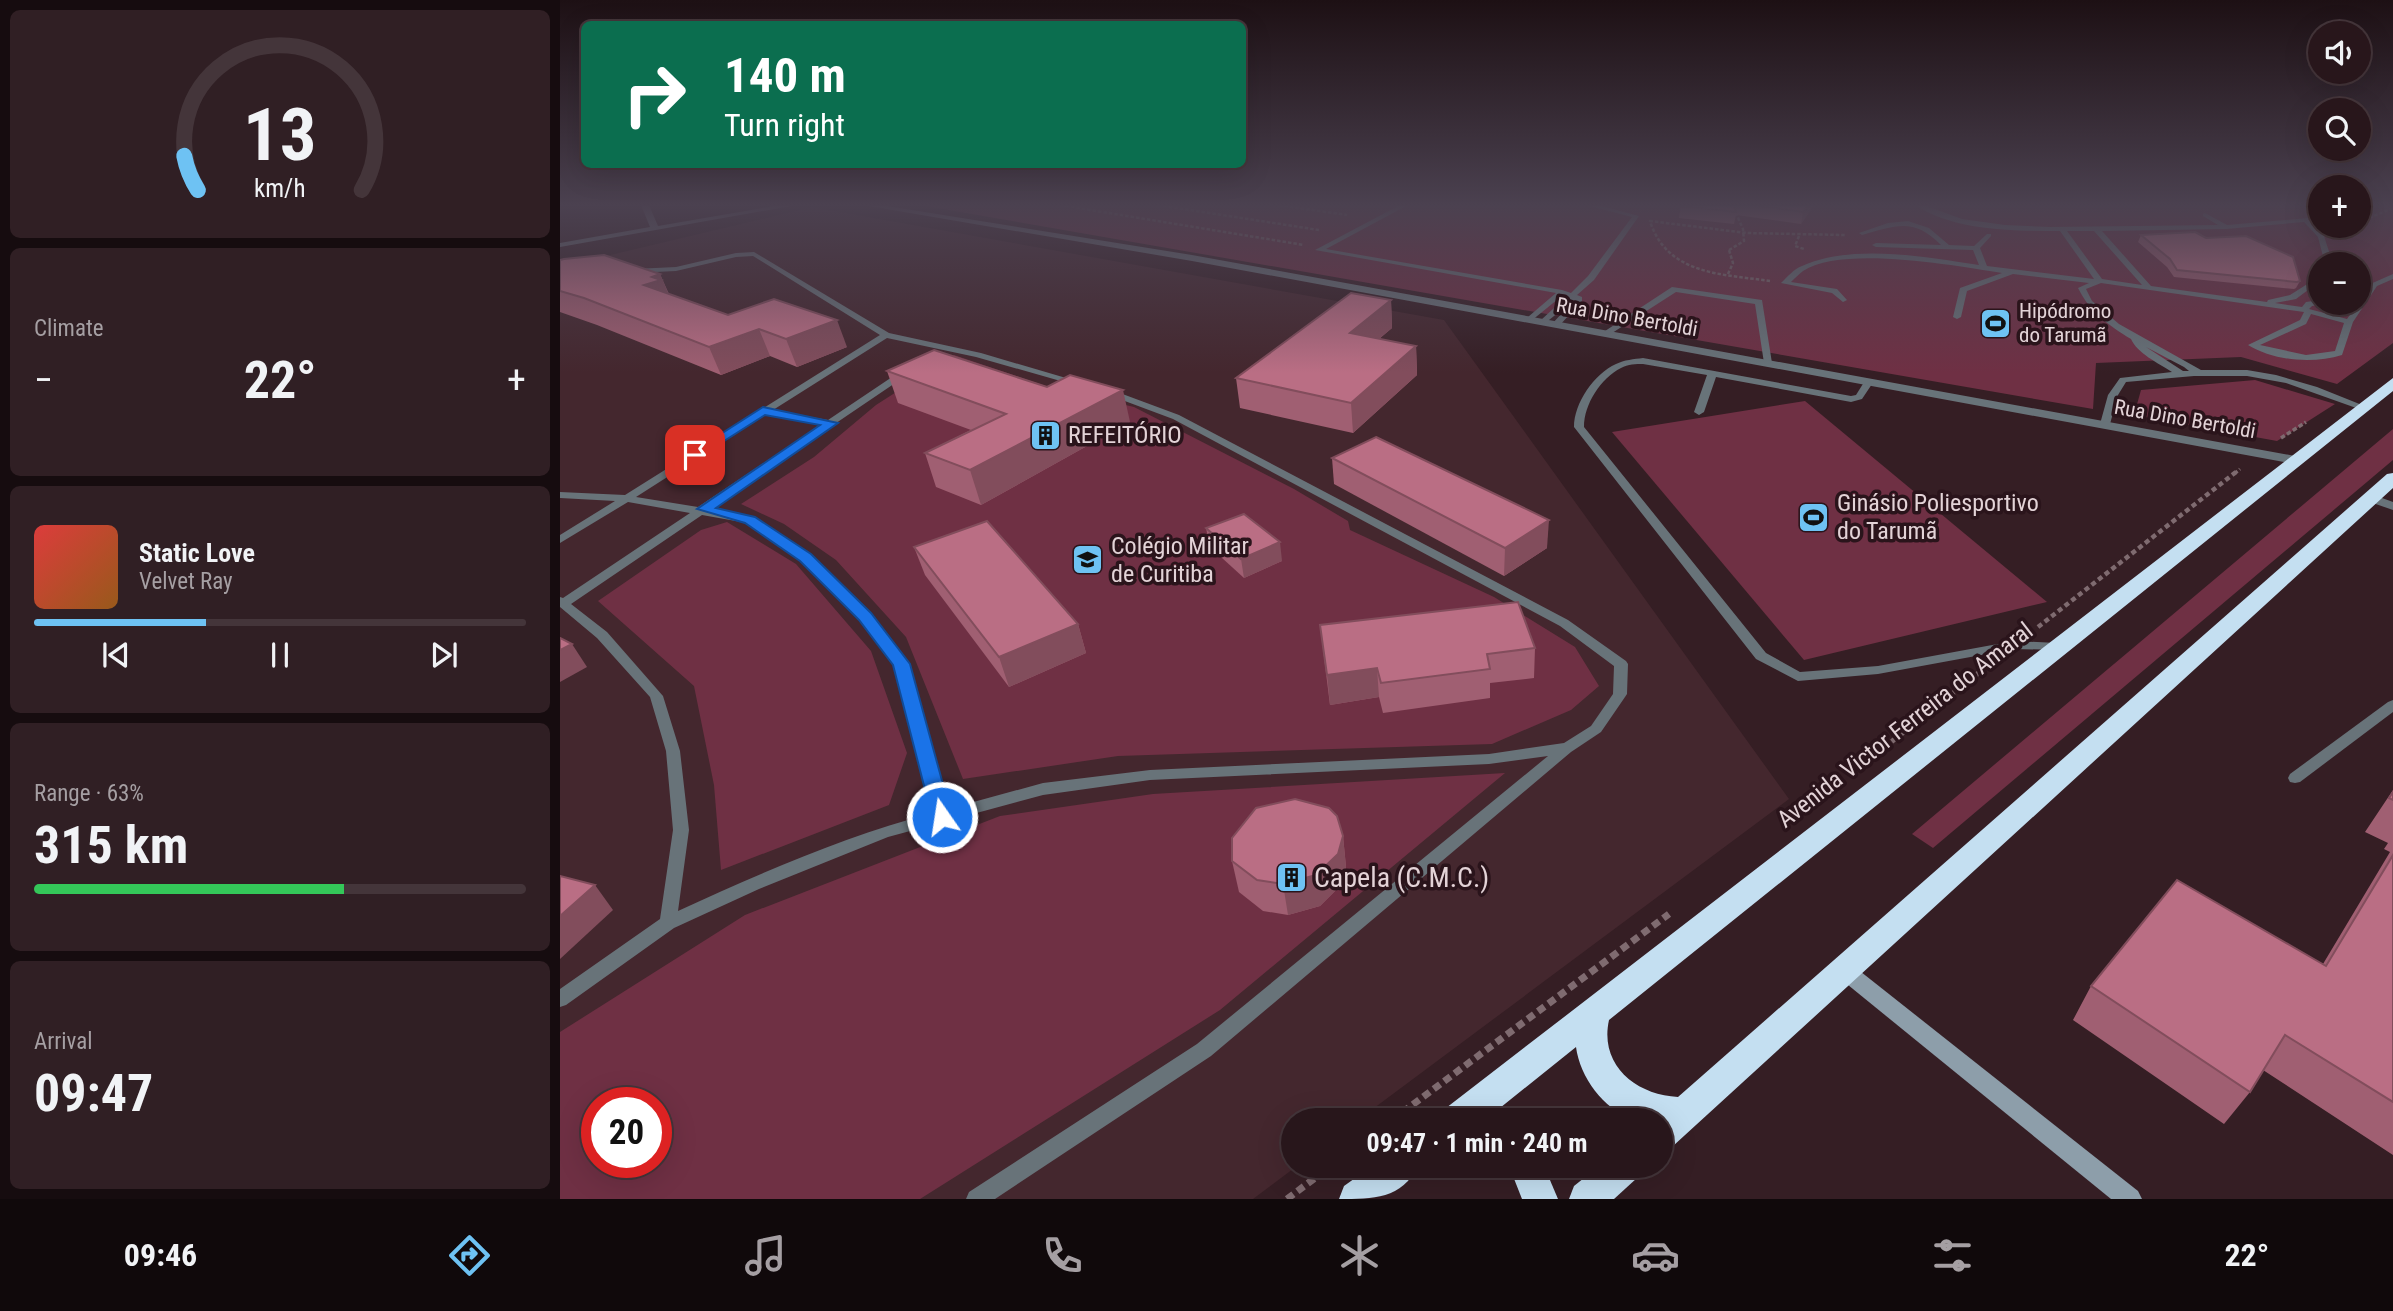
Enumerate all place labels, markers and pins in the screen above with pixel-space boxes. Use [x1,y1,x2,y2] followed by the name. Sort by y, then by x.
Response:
[2019,299,2111,347] place label: Hipódromo do Tarumã
[1979,306,2013,340] sports icon: Hipódromo do Tarumã
[1028,418,1062,452] building icon: REFEITÓRIO
[1068,421,1182,449] place label: REFEITÓRIO
[665,425,725,485] pin
[1837,489,2039,545] place label: Ginásio Poliesportivo do Tarumã
[1797,500,1831,534] sports icon: Ginásio Poliesportivo do Tarumã
[1111,532,1249,588] place label: Colégio Militar de Curitiba
[1071,543,1105,577] school or university icon: Colégio Militar de Curitiba
[1274,860,1308,894] building icon: Capela (C.M.C.)
[1314,861,1489,894] place label: Capela (C.M.C.)

